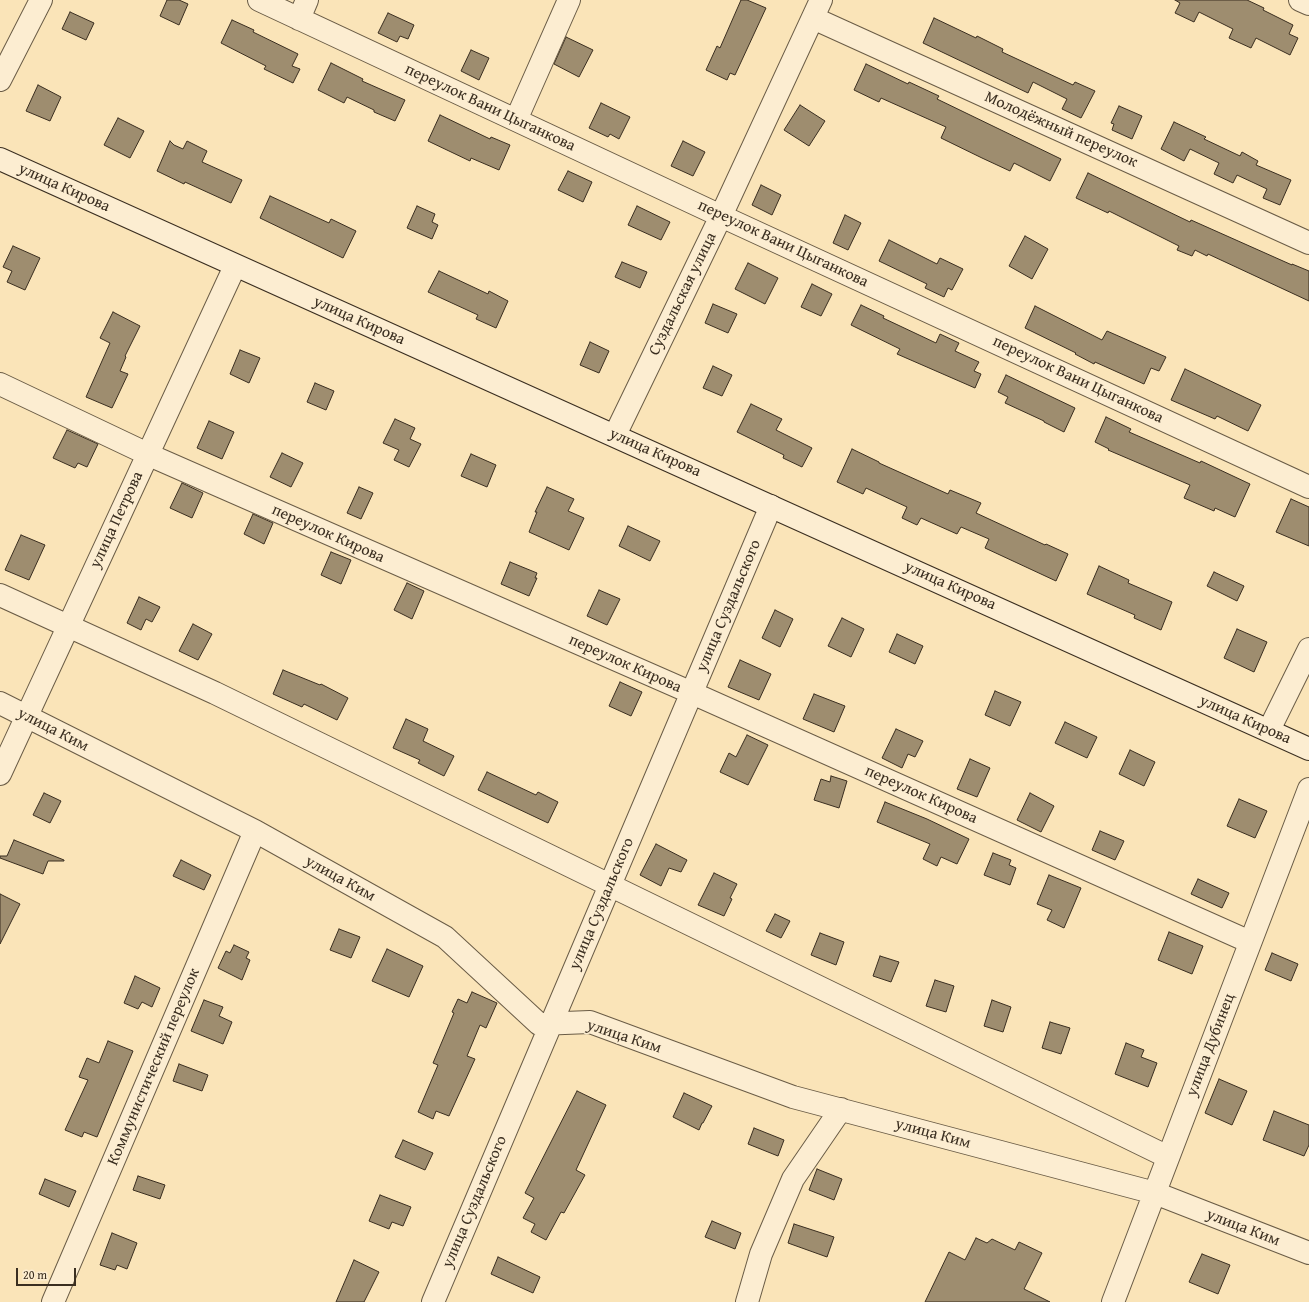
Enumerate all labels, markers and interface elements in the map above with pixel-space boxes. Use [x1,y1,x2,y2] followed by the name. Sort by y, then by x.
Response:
[402,60,578,156] street label: переулок Вани Цыганкова
[982,88,1140,172] street label: Молодёжный переулок
[15,159,113,217] street label: улица Кирова
[695,196,871,292] street label: переулок Вани Цыганкова
[645,229,721,359] street label: Суздальская улица
[310,292,408,350] street label: улица Кирова
[990,332,1166,428] street label: переулок Вани Цыганкова
[606,424,704,482] street label: улица Кирова
[86,469,148,571] street label: улица Петрова
[269,501,387,567] street label: переулок Кирова
[692,537,766,675] street label: улица Суздальского
[901,557,999,615] street label: улица Кирова
[566,631,684,697] street label: переулок Кирова
[1196,691,1294,749] street label: улица Кирова
[14,704,92,756] street label: улица Ким
[862,762,980,828] street label: переулок Кирова
[565,835,639,973] street label: улица Суздальского
[301,852,379,906] street label: улица Ким
[104,965,204,1169] street label: Коммунистический переулок
[1183,991,1239,1099] street label: улица Дубинец
[584,1016,664,1058] street label: улица Ким
[893,1115,973,1153] street label: улица Ким
[438,1133,512,1271] street label: улица Суздальского
[1203,1205,1283,1251] street label: улица Ким
[18,1260,78,1286] scale bar
[23,1266,47,1283] text: 20 m

